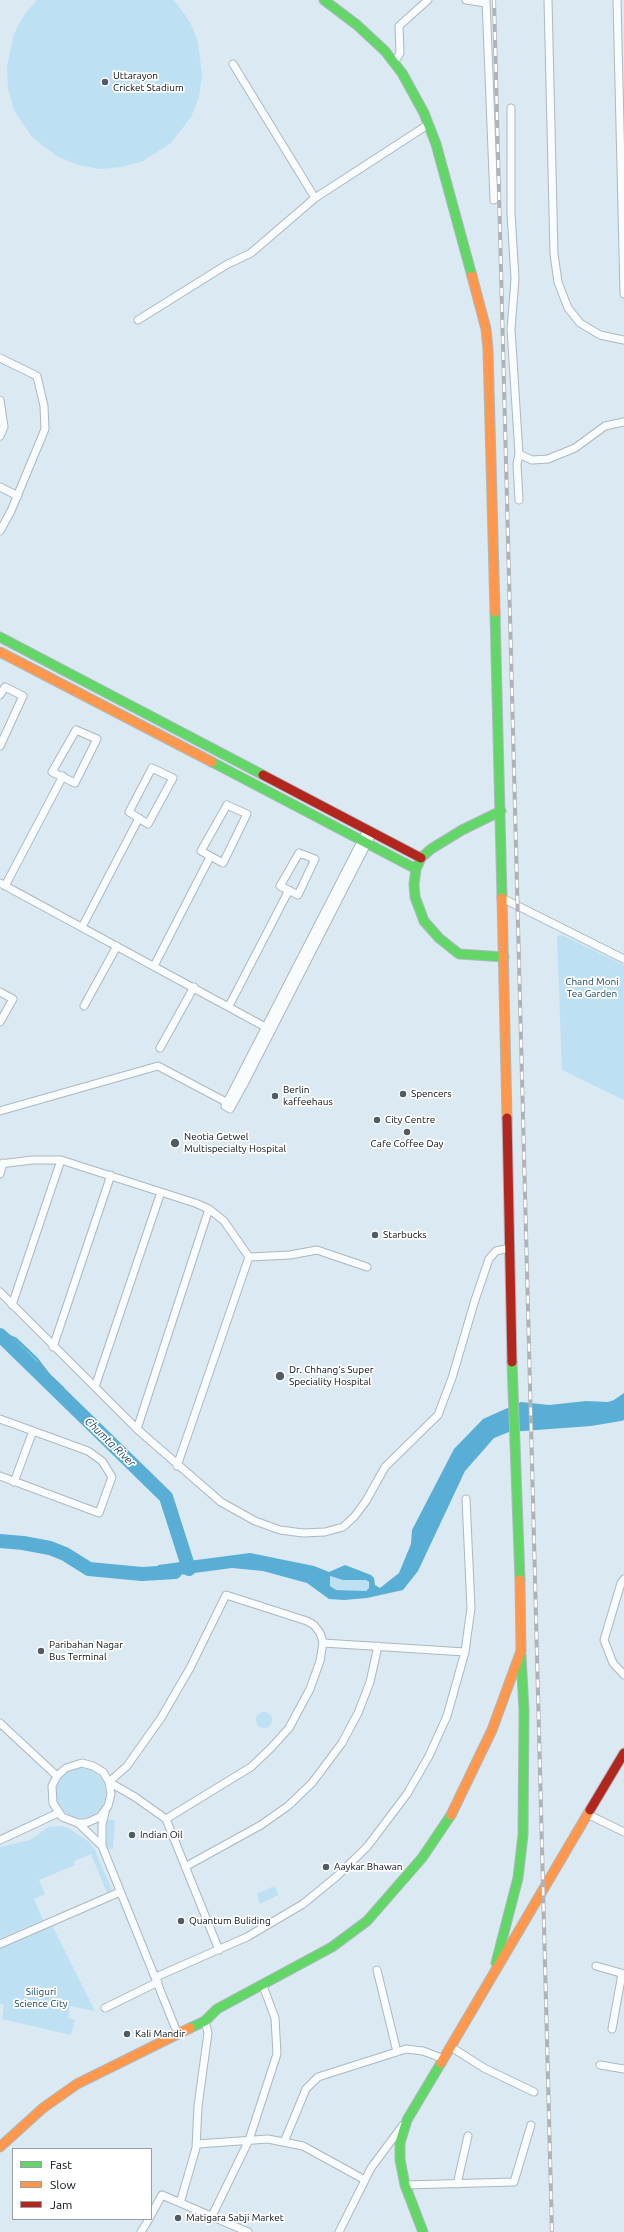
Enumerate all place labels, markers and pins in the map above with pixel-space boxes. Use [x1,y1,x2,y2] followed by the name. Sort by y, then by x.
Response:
[113,70,184,94] place label: Uttarayon Cricket Stadium
[100,77,110,87] marker: Uttarayon Cricket Stadium
[283,1084,333,1108] place label: Berlin kaffeehaus
[411,1088,452,1100] place label: Spencers
[398,1089,408,1099] marker: Spencers
[270,1091,280,1101] marker: Berlin kaffeehaus
[385,1114,435,1126] place label: City Centre
[372,1115,382,1125] marker: City Centre
[402,1127,412,1137] marker: Cafe Coffee Day
[184,1131,286,1154] place label: Neotia Getwel Multispecialty Hospital
[169,1137,181,1149] marker: Neotia Getwel Multispecialty Hospital
[371,1138,443,1150] place label: Cafe Coffee Day
[383,1229,427,1241] place label: Starbucks
[370,1230,380,1240] marker: Starbucks
[289,1364,373,1388] place label: Dr. Chhang's Super Speciality Hospital
[274,1370,286,1382] marker: Dr. Chhang's Super Speciality Hospital
[49,1639,123,1662] place label: Paribahan Nagar Bus Terminal
[36,1646,46,1656] marker: Paribahan Nagar Bus Terminal
[140,1829,182,1841] place label: Indian Oil
[127,1830,137,1840] marker: Indian Oil
[334,1861,402,1873] place label: Aaykar Bhawan
[321,1862,331,1872] marker: Aaykar Bhawan
[189,1915,271,1927] place label: Quantum Buliding
[176,1916,186,1926] marker: Quantum Buliding
[135,2028,185,2040] place label: Kali Mandir
[122,2029,132,2039] marker: Kali Mandir
[186,2212,284,2224] place label: Matigara Sabji Market
[173,2213,183,2223] marker: Matigara Sabji Market

